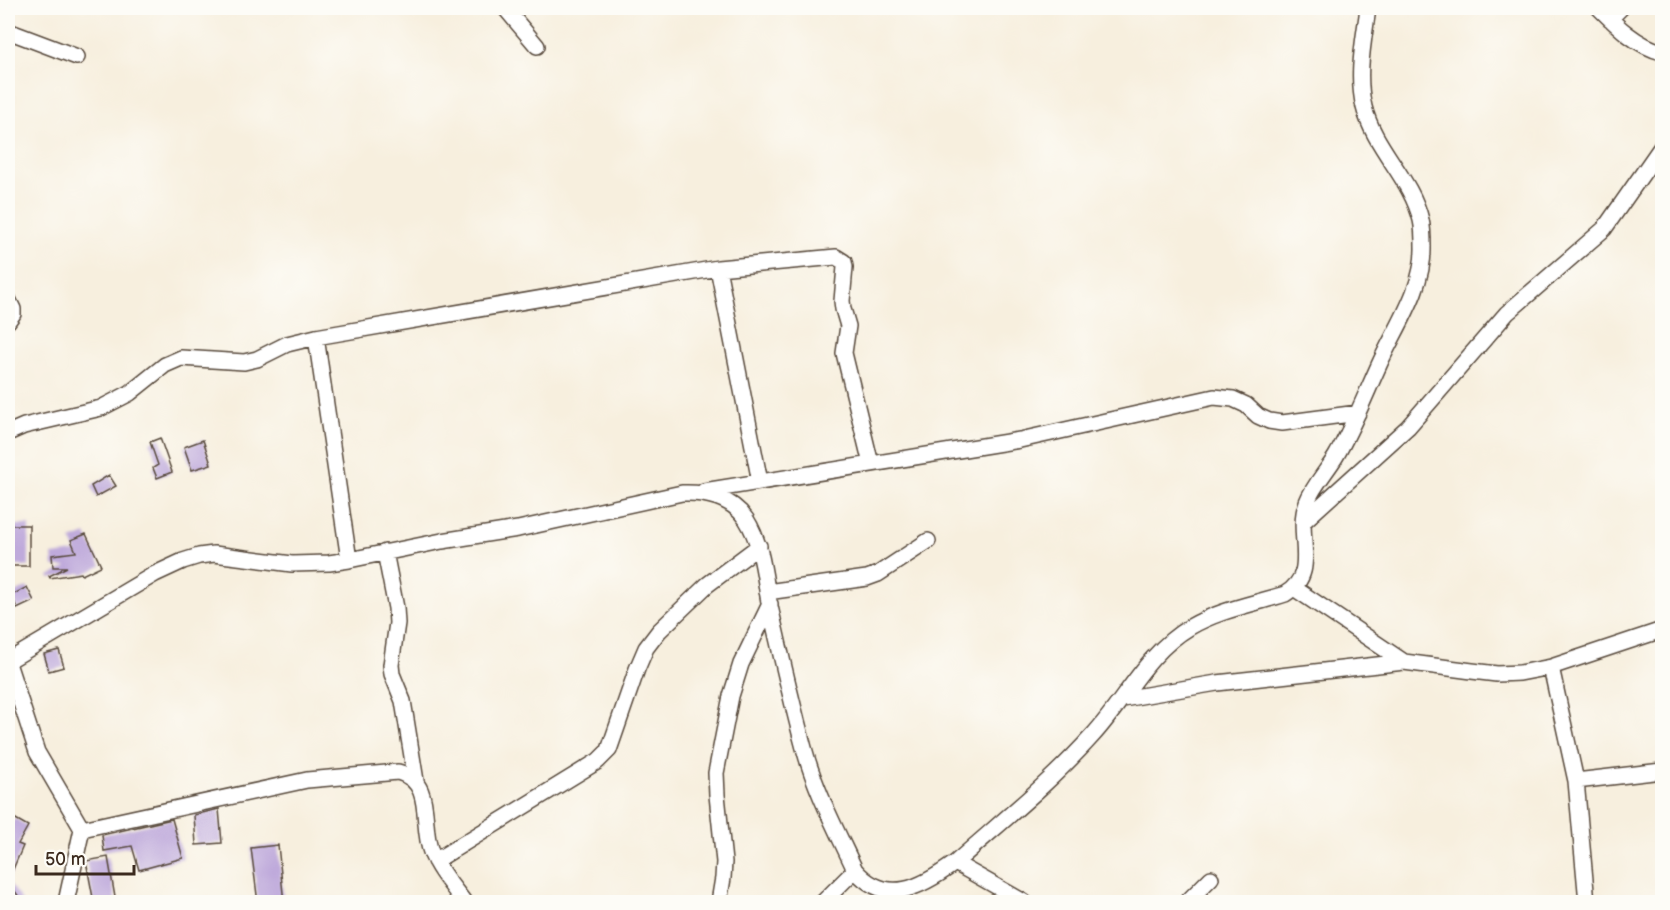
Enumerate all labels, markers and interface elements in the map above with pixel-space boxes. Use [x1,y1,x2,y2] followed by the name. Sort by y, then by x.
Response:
[36,838,134,876] scale bar
[45,849,86,870] text: 50 m

